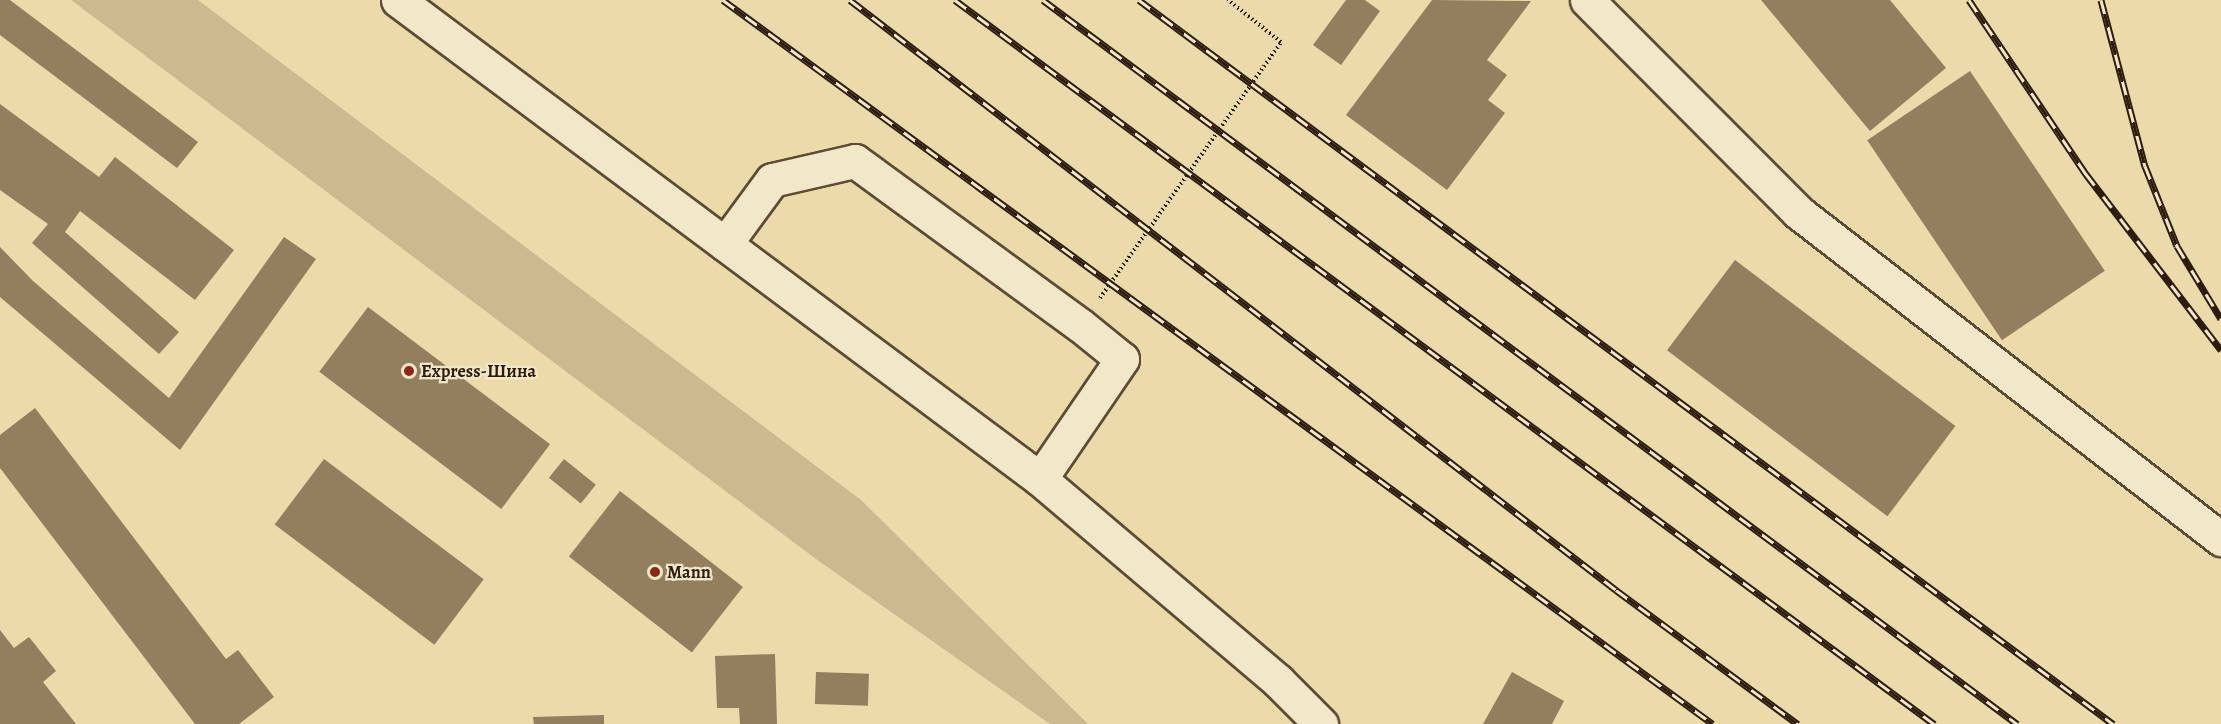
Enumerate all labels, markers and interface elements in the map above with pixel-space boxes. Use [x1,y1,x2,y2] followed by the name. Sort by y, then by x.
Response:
[421,360,536,382] place label: Express-Шина
[402,364,416,378] marker: Express-Шина
[667,561,711,583] place label: Mann
[648,565,662,579] marker: Mann

